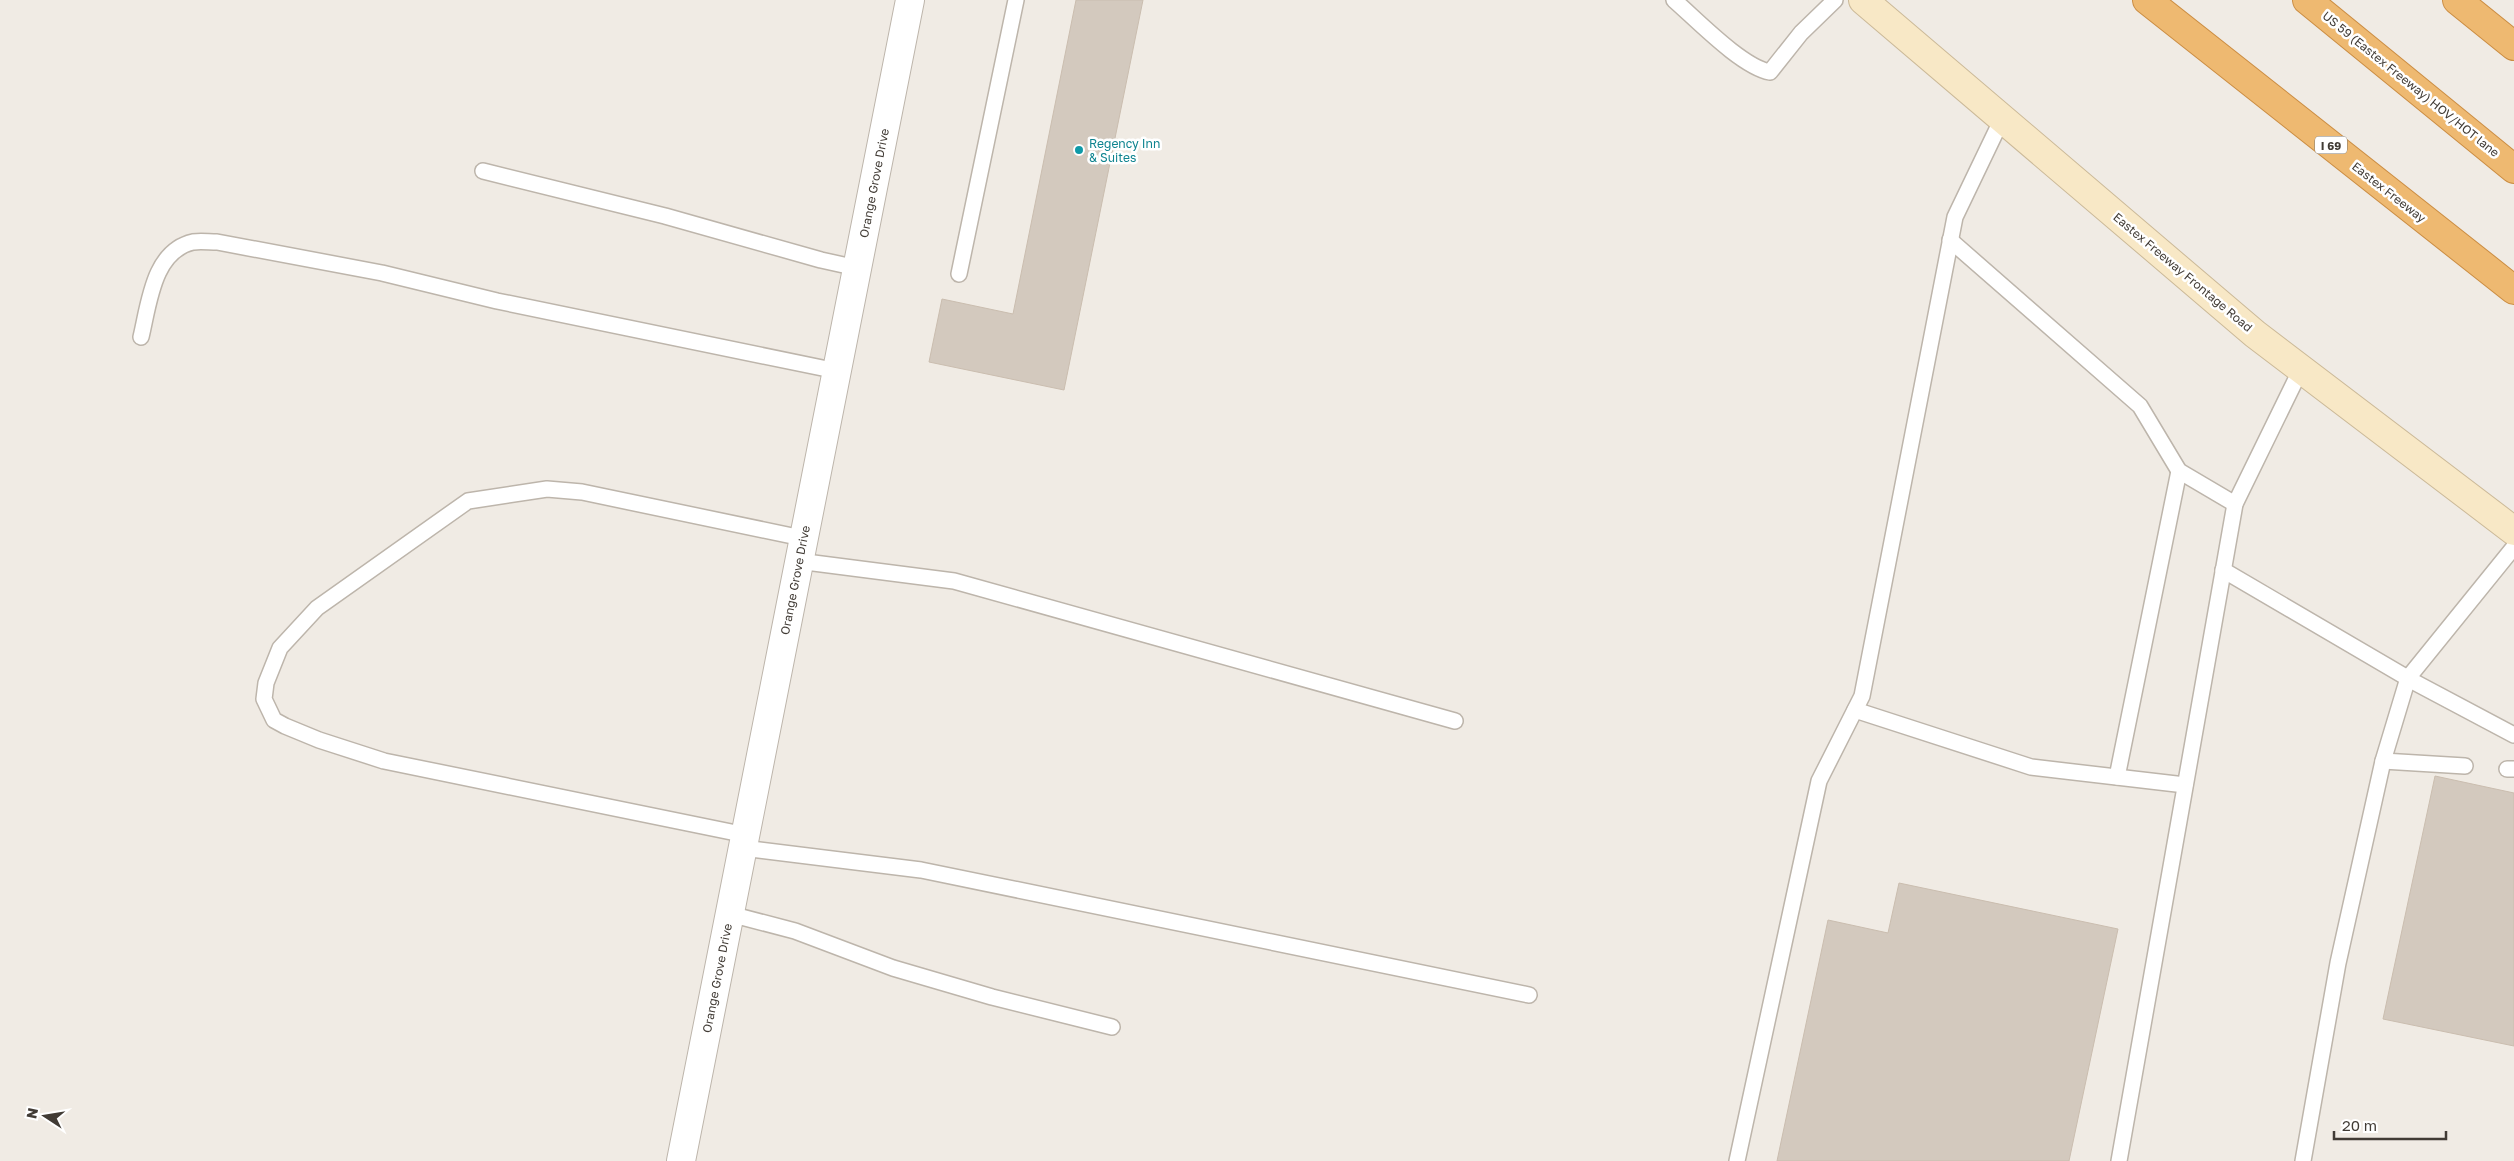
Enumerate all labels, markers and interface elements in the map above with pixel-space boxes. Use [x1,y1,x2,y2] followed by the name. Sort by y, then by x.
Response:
[2320,8,2502,160] street label: US 59 (Eastex Freeway) HOV/HOT lane
[856,127,892,239] street label: Orange Grove Drive
[1089,136,1160,165] place label: Regency Inn & Suites
[2315,136,2347,154] road number: I 69
[1073,144,1085,156] marker: Regency Inn & Suites
[2349,158,2429,226] street label: Eastex Freeway
[2110,209,2256,335] street label: Eastex Freeway Frontage Road
[777,524,813,636] street label: Orange Grove Drive
[699,922,735,1034] street label: Orange Grove Drive
[20,1091,70,1141] north arrow
[22,1106,41,1120] text: N
[2334,1108,2446,1140] scale bar
[2342,1116,2377,1134] text: 20 m

